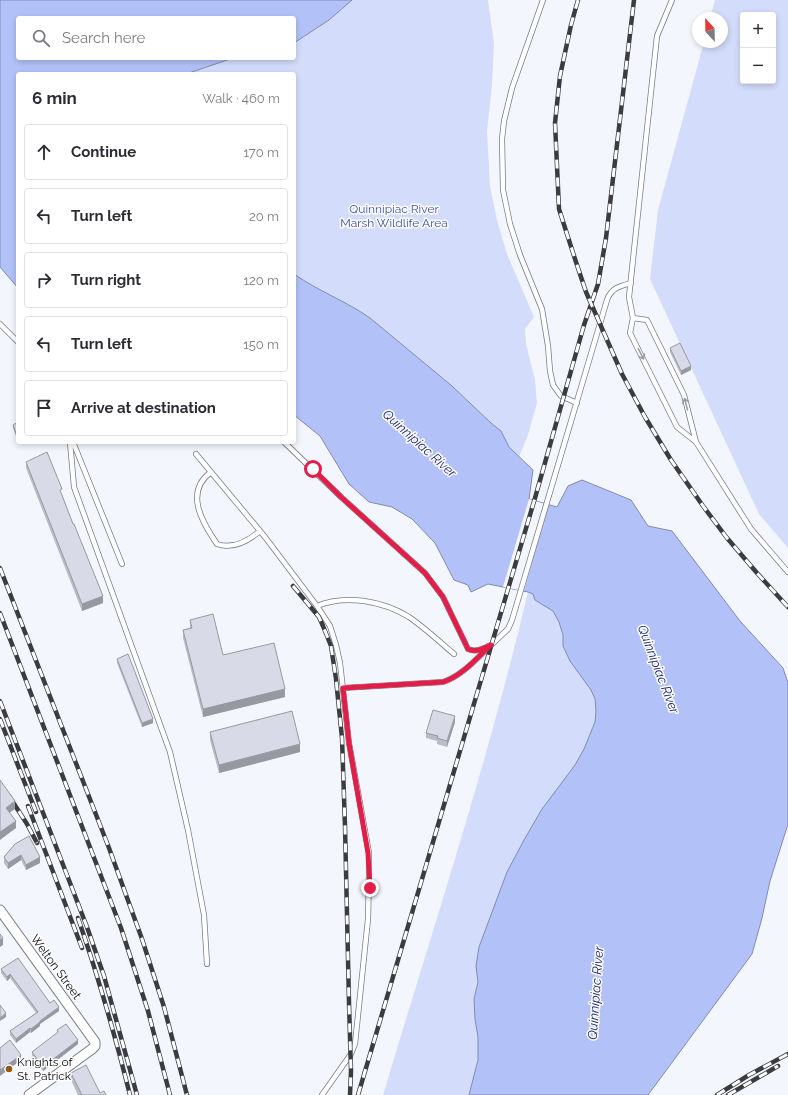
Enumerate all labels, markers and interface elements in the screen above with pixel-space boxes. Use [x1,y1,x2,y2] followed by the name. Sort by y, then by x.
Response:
[692,12,728,48] north arrow
[740,12,776,84] map controls
[740,12,776,48] button: +
[16,16,296,60] search box
[30,27,52,49] icon: search
[62,29,145,47] text: Search here
[740,48,776,84] button: −
[32,88,77,108] text: 6 min
[202,91,280,106] text: Walk · 460 m
[33,141,55,163] icon: ahead
[71,143,136,161] text: Continue
[243,145,279,160] text: 170 m
[340,202,448,230] park label: Quinnipiac River Marsh Wildlife Area
[33,205,55,227] icon: left
[71,207,132,225] text: Turn left
[249,209,279,224] text: 20 m
[33,269,55,291] icon: right
[71,271,141,289] text: Turn right
[243,273,279,288] text: 120 m
[33,333,55,355] icon: left
[71,335,132,353] text: Turn left
[243,337,279,352] text: 150 m
[638,348,645,360] one-way arrow
[33,397,55,419] icon: arrive
[682,398,690,411] one-way arrow
[71,399,216,417] text: Arrive at destination
[380,406,460,481] water label: Quinnipiac River
[304,460,322,478] route start
[635,623,683,716] water label: Quinnipiac River
[361,879,379,897] route end
[28,932,84,1002] street label: Welton Street
[585,945,606,1040] water label: Quinnipiac River
[17,1055,74,1083] place label: Knights of St. Patrick
[4,1064,14,1074] marker: Knights of St. Patrick

